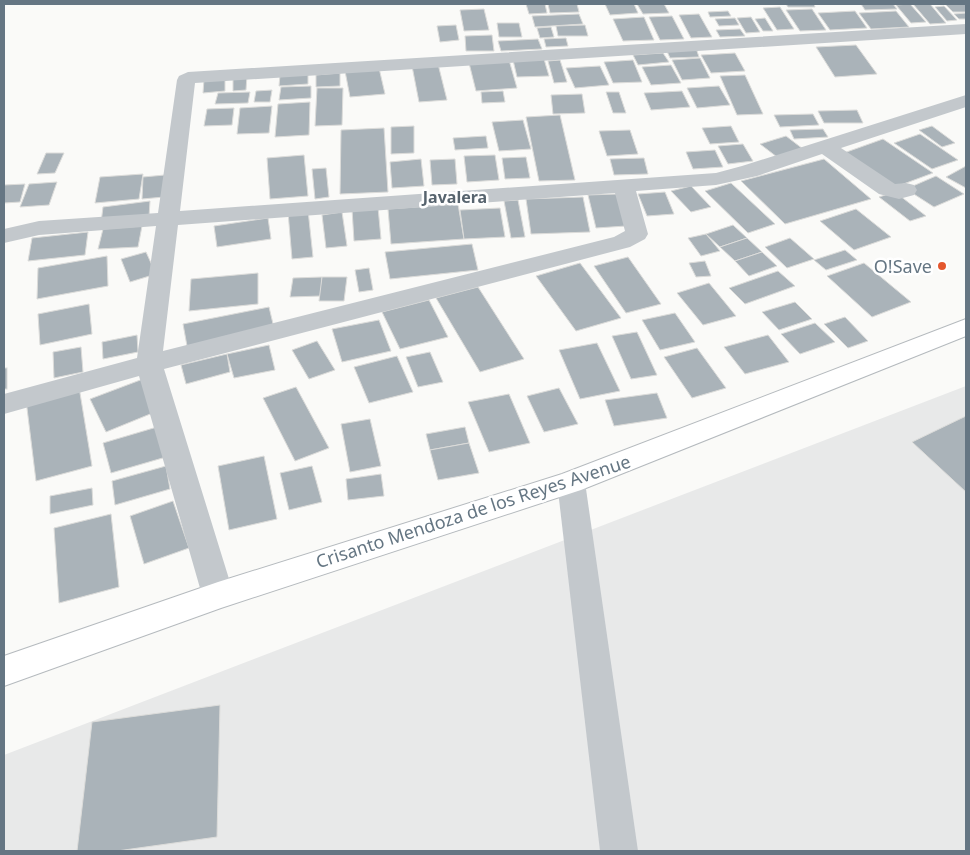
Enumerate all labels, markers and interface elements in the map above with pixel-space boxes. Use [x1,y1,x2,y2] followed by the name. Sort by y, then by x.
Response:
[421,186,487,208] district label: Javalera
[874,254,932,278] place label: O!Save
[936,260,948,272] marker: O!Save
[313,449,633,573] street label: Crisanto Mendoza de los Reyes Avenue

